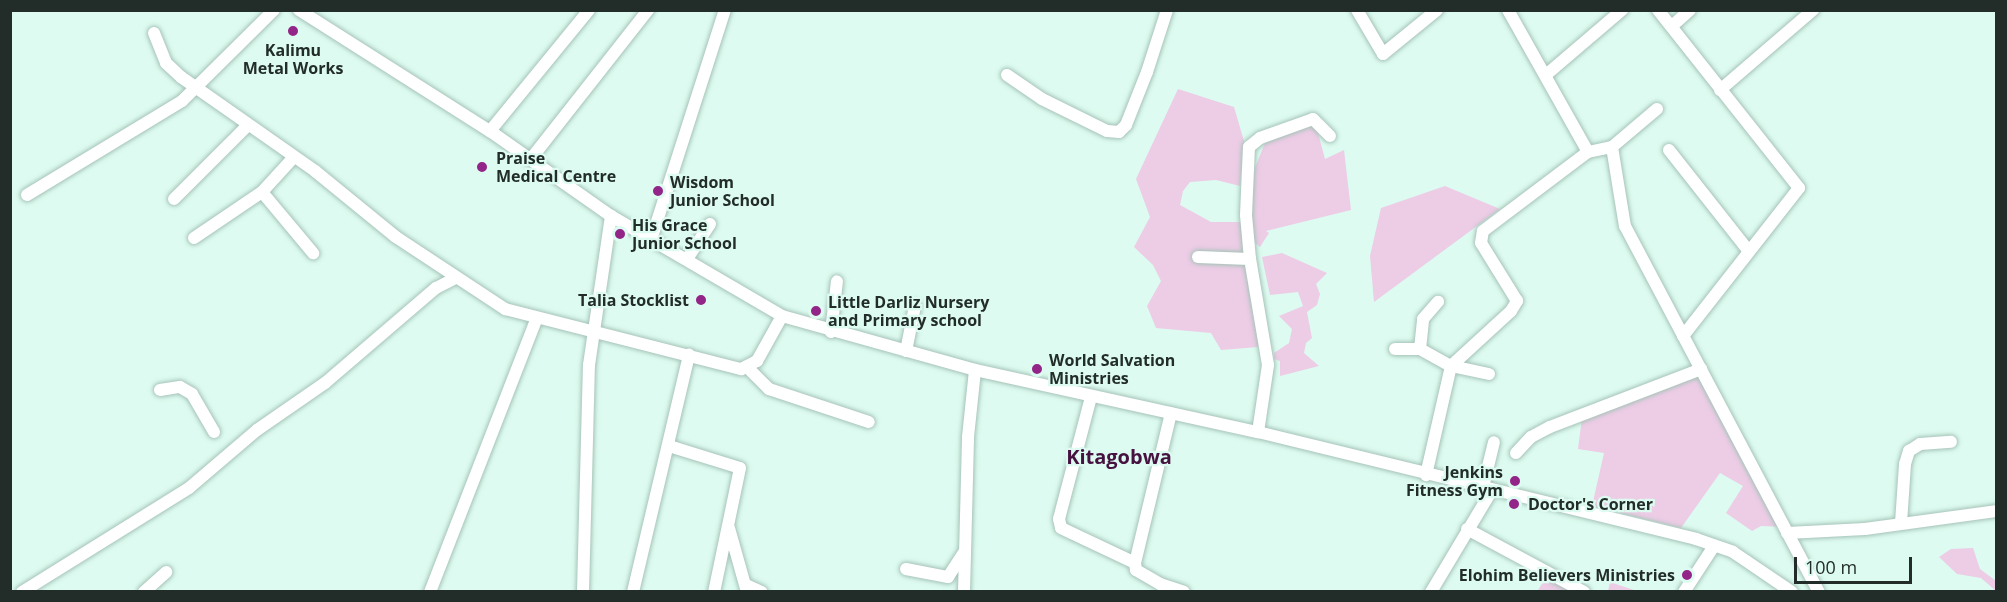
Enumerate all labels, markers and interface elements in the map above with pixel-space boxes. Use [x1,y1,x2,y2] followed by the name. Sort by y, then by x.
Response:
[286,24,300,38] marker: Kalimu Metal Works
[243,40,343,78] place label: Kalimu Metal Works
[496,148,616,186] place label: Praise Medical Centre
[473,158,491,176] marker: Praise Medical Centre
[670,172,775,210] place label: Wisdom Junior School
[651,184,665,198] marker: Wisdom Junior School
[632,215,737,253] place label: His Grace Junior School
[613,227,627,241] marker: His Grace Junior School
[578,290,689,310] place label: Talia Stocklist
[828,292,989,330] place label: Little Darliz Nursery and Primary school
[694,293,708,307] marker: Talia Stocklist
[809,304,823,318] marker: Little Darliz Nursery and Primary school
[1049,350,1175,388] place label: World Salvation Ministries
[1030,362,1044,376] marker: World Salvation Ministries
[1066,444,1172,468] district label: Kitagobwa
[1406,462,1503,500] place label: Jenkins Fitness Gym
[1508,474,1522,488] marker: Jenkins Fitness Gym
[1528,494,1653,514] place label: Doctor's Corner
[1505,495,1523,513] marker: Doctor's Corner
[1797,545,1916,583] scale bar
[1805,555,1857,579] text: 100 m
[1459,565,1675,585] place label: Elohim Believers Ministries
[1680,568,1694,582] marker: Elohim Believers Ministries

